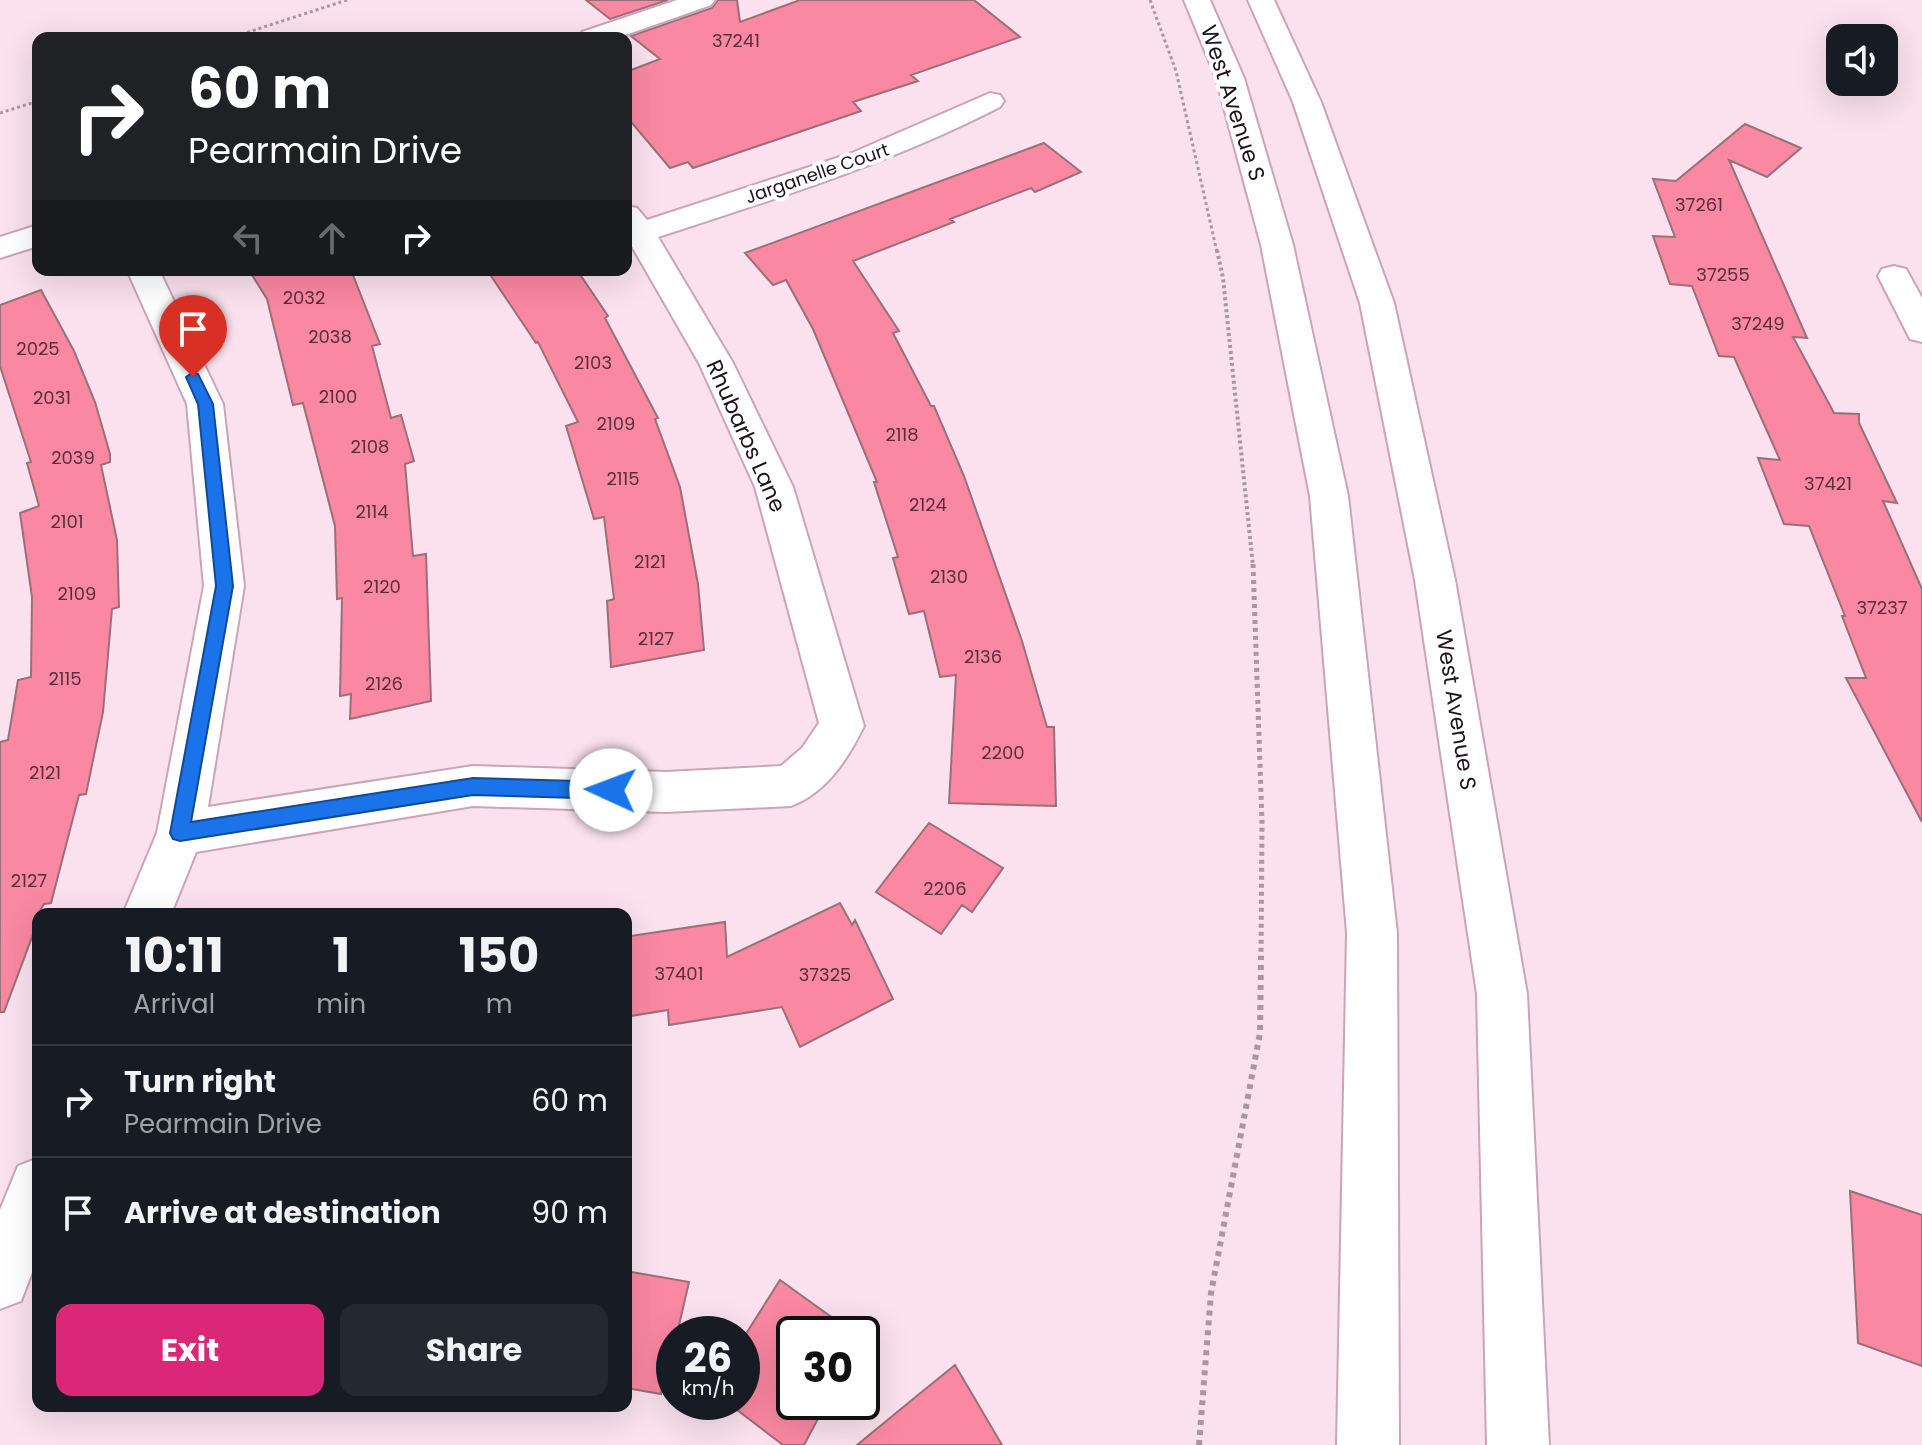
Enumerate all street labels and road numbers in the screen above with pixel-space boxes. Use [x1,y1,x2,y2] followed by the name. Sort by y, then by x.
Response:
[1193,21,1273,185] street label: West Avenue S
[742,137,892,209] street label: Jarganelle Court
[699,355,793,517] street label: Rhubarbs Lane
[1428,628,1484,792] street label: West Avenue S

